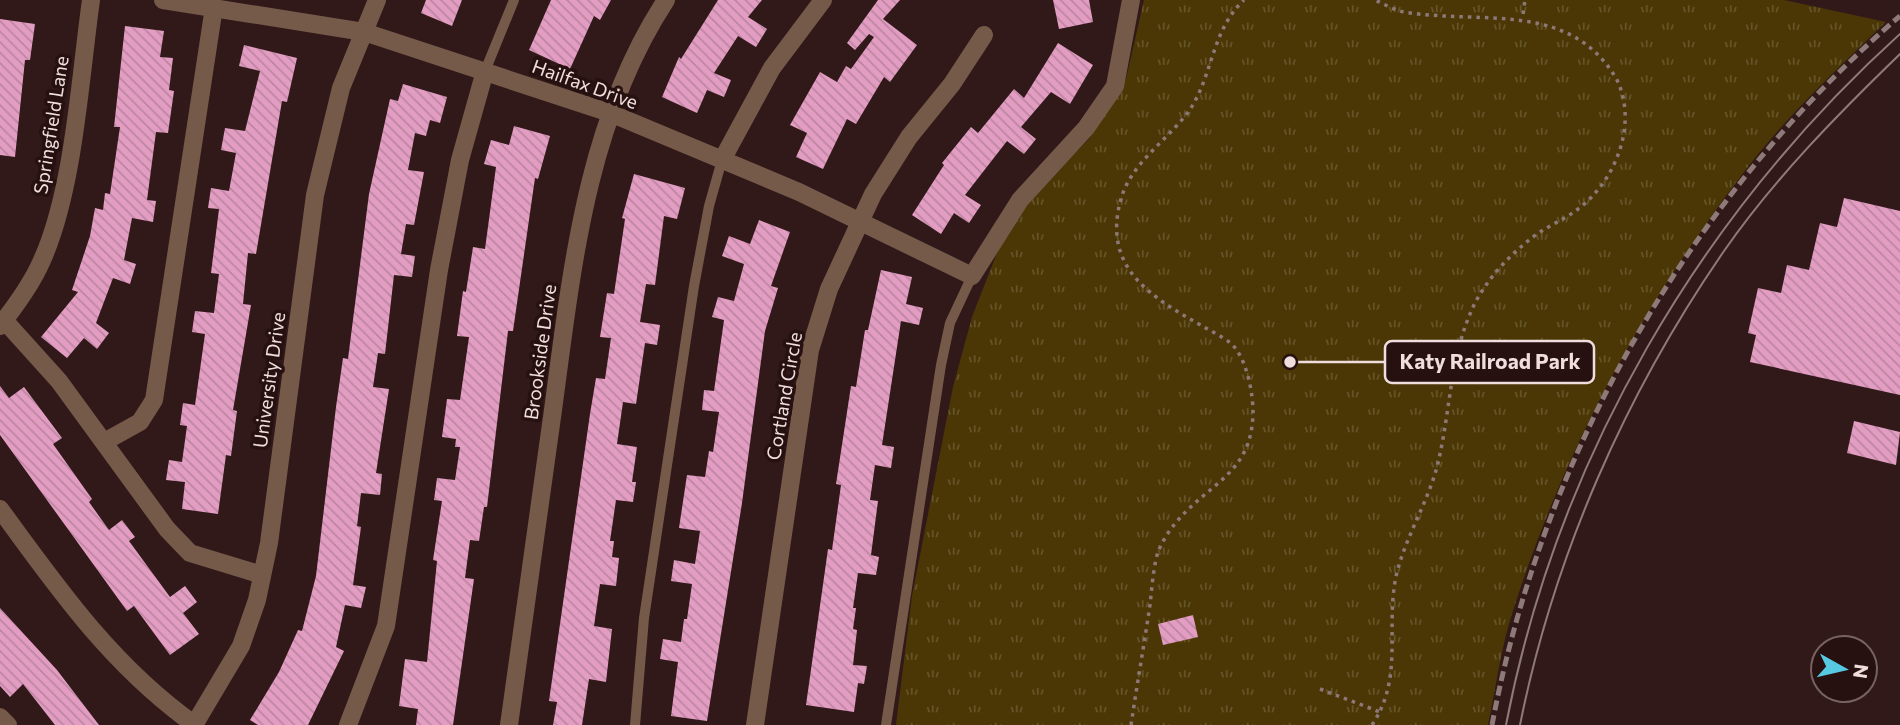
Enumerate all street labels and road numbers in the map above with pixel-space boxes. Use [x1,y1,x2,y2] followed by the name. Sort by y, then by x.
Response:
[28,54,73,196] street label: Springfield Lane
[529,54,641,113] street label: Hailfax Drive
[519,283,560,421] street label: Brookside Drive
[248,310,289,449] street label: University Drive
[761,330,806,462] street label: Cortland Circle

